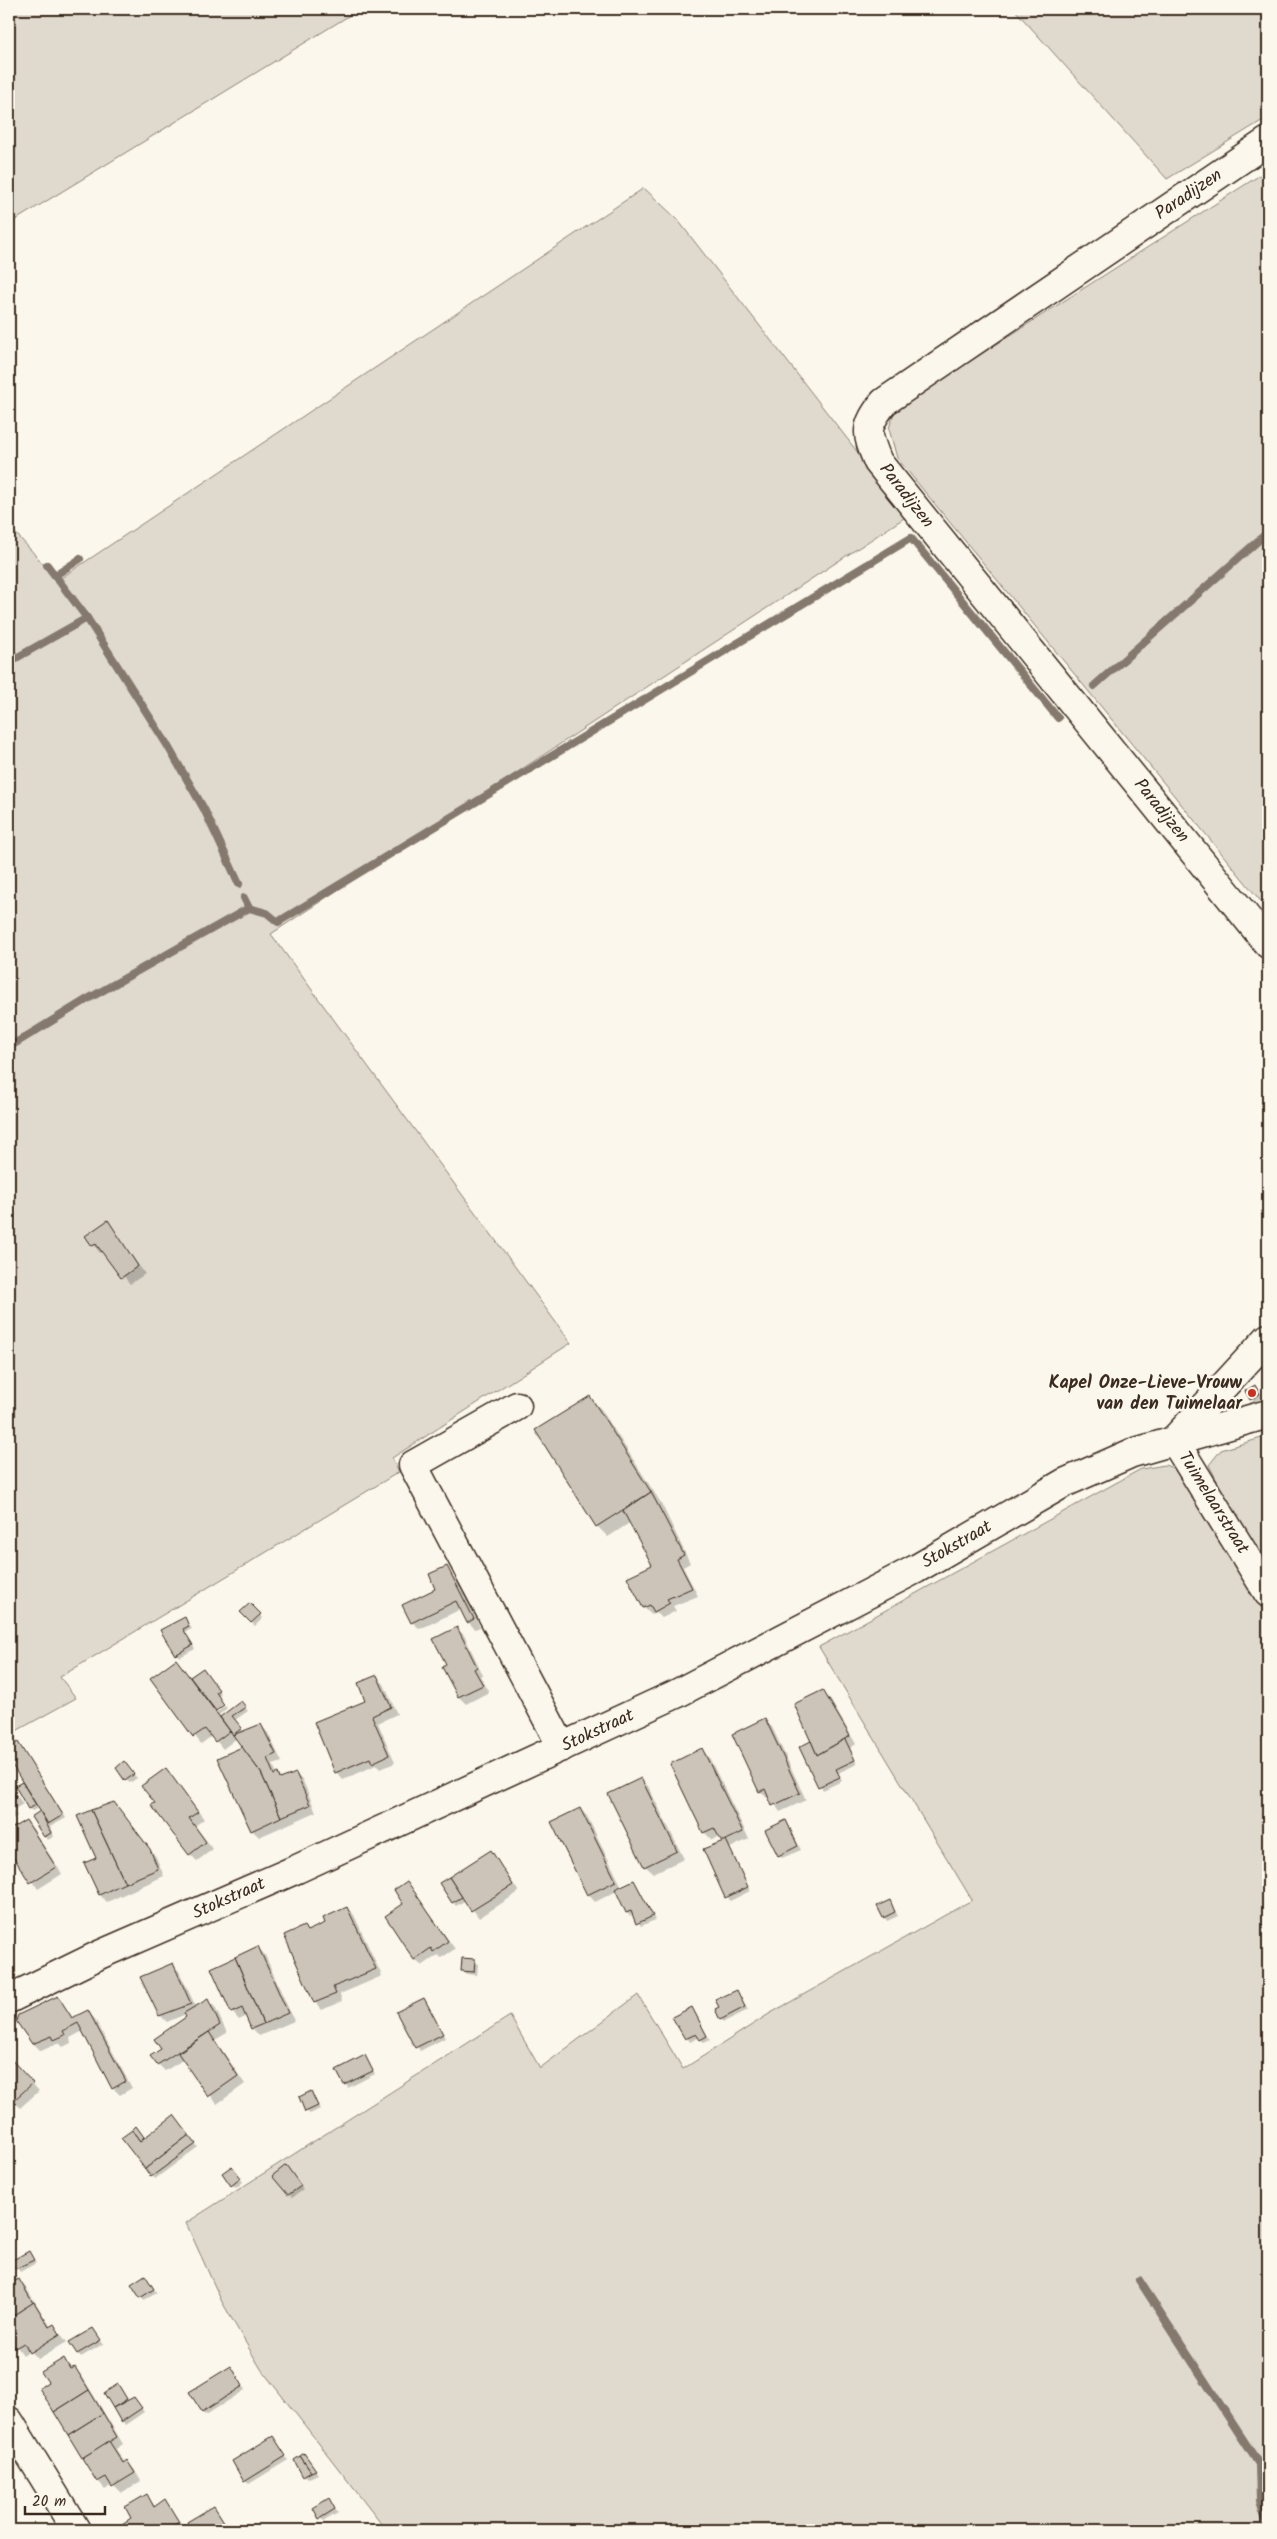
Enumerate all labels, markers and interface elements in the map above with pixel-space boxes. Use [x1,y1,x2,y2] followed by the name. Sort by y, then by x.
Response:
[1149,162,1229,228] street label: Paradijzen
[871,457,941,535] street label: Paradijzen
[1126,772,1196,850] street label: Paradijzen
[1049,1369,1243,1419] place label: Kapel Onze-Lieve-Vrouw van den Tuimelaar
[1246,1387,1258,1399] marker: Kapel Onze-Lieve-Vrouw van den Tuimelaar
[1170,1446,1257,1561] street label: Tuimelaarstraat
[916,1513,999,1577] street label: Stokstraat
[557,1701,640,1761] street label: Stokstraat
[188,1870,271,1928] street label: Stokstraat
[25,2484,105,2516] scale bar
[32,2490,66,2514] text: 20 m

